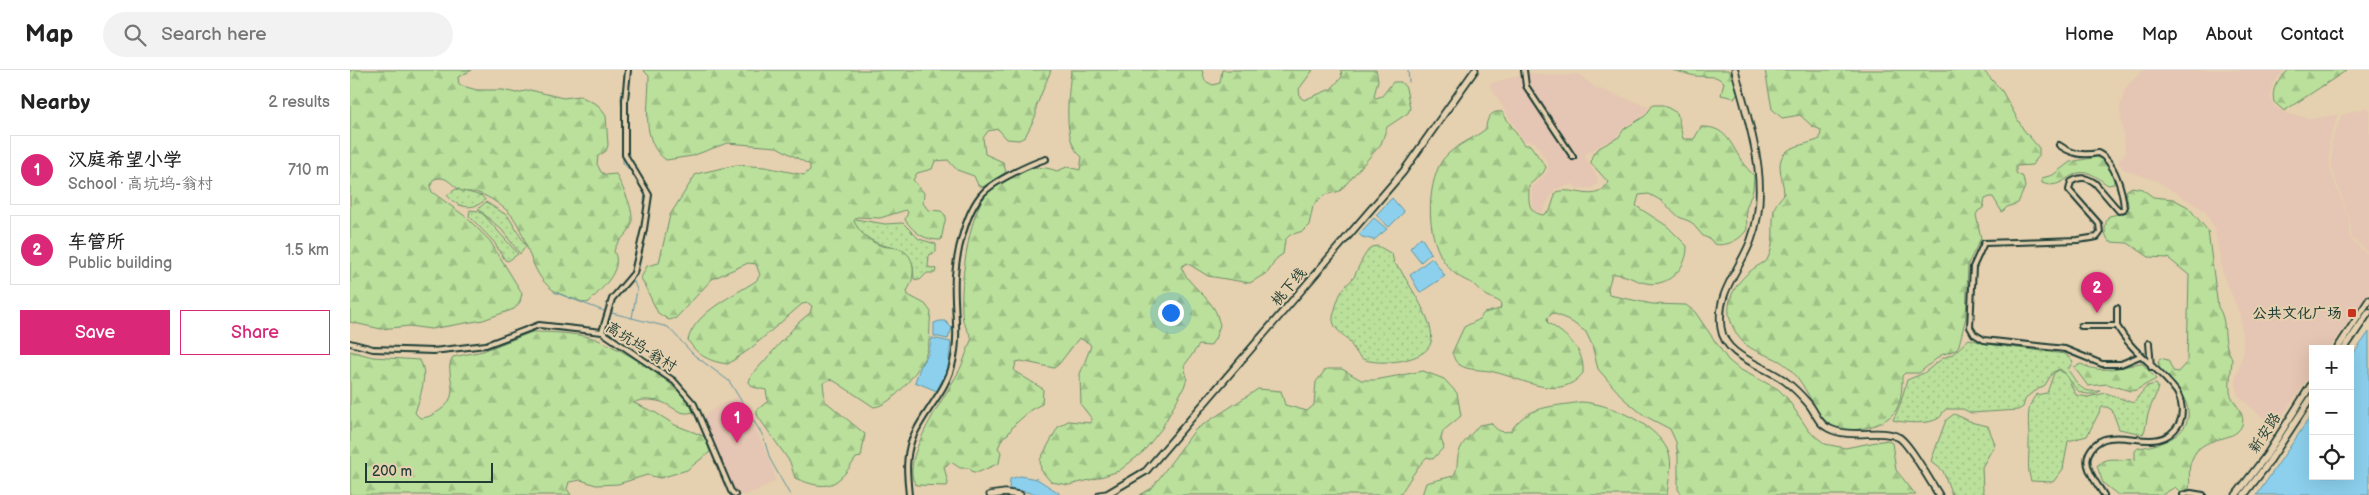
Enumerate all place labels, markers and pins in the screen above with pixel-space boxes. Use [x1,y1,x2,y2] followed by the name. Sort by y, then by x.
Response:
[2081,272,2113,313] pin: 2
[2252,304,2342,323] place label: 公共文化广场
[2346,307,2358,319] marker: 公共文化广场
[721,402,753,443] pin: 1

